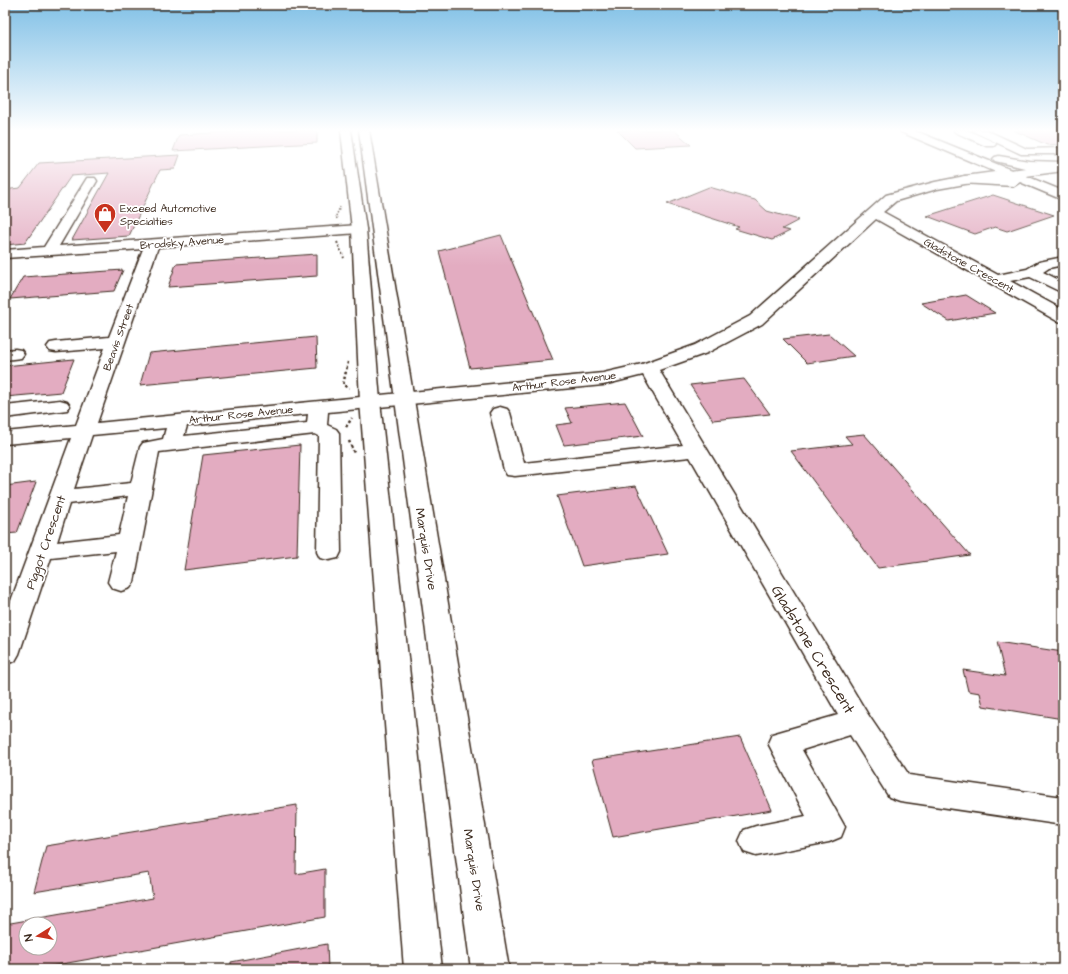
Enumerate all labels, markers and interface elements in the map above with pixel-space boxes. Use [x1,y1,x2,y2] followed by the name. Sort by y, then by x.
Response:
[92,201,118,234] shop icon: Exceed Automotive Specialties
[120,201,216,229] place label: Exceed Automotive Specialties
[140,232,225,254] street label: Brodsky Avenue
[921,234,1017,297] street label: Gladstone Crescent
[99,301,138,373] street label: Beavis Street
[511,368,617,395] street label: Arthur Rose Avenue
[188,402,294,427] street label: Arthur Rose Avenue
[21,492,72,592] street label: Piggot Crescent
[411,507,441,591] street label: Marquis Drive
[766,581,861,718] street label: Gladstone Crescent
[459,828,489,912] street label: Marquis Drive
[18,916,58,956] north arrow
[21,933,37,943] text: N

